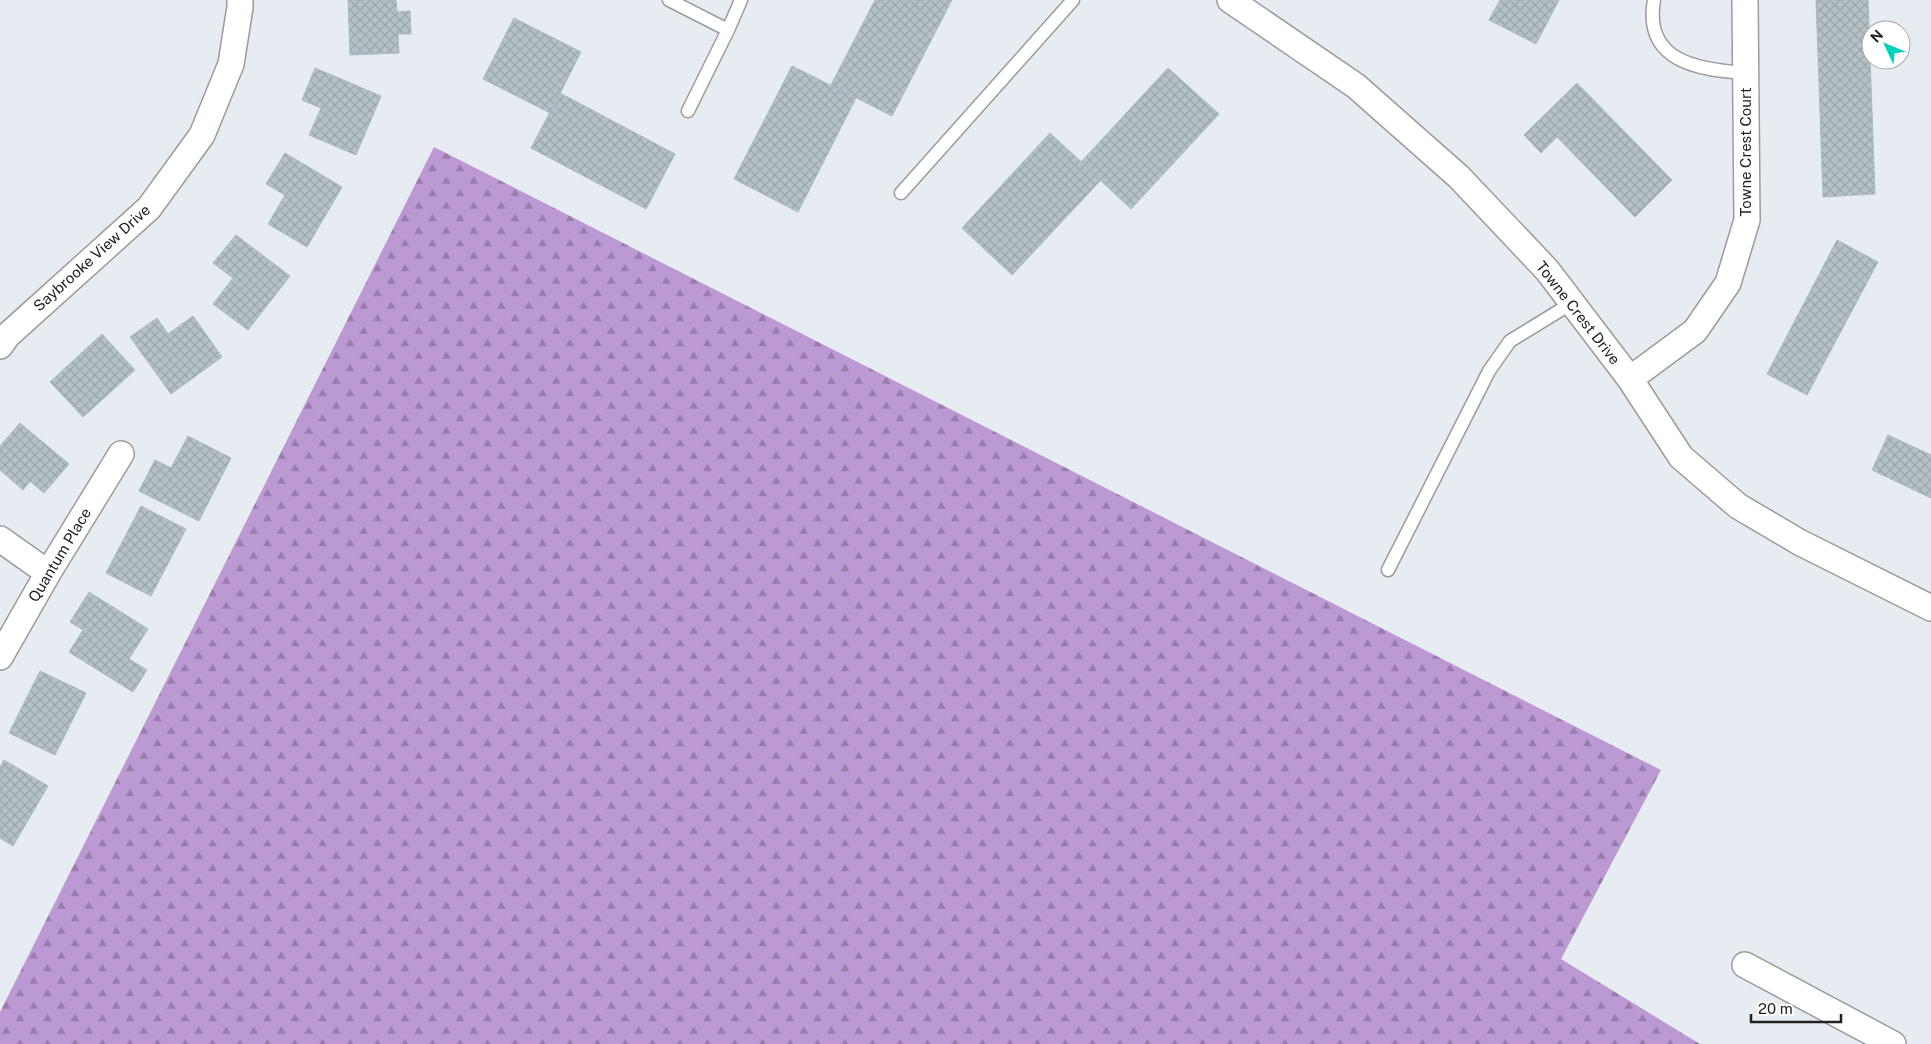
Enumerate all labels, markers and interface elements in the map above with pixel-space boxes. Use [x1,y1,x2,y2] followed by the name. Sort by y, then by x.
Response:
[1861,20,1911,70] north arrow
[1867,26,1886,45] text: N
[1737,87,1754,217] street label: Towne Crest Court
[30,201,153,314] street label: Saybrooke View Drive
[1533,258,1624,368] street label: Towne Crest Drive
[25,505,94,605] street label: Quantum Place
[1751,992,1841,1024] scale bar
[1758,1000,1793,1017] text: 20 m

